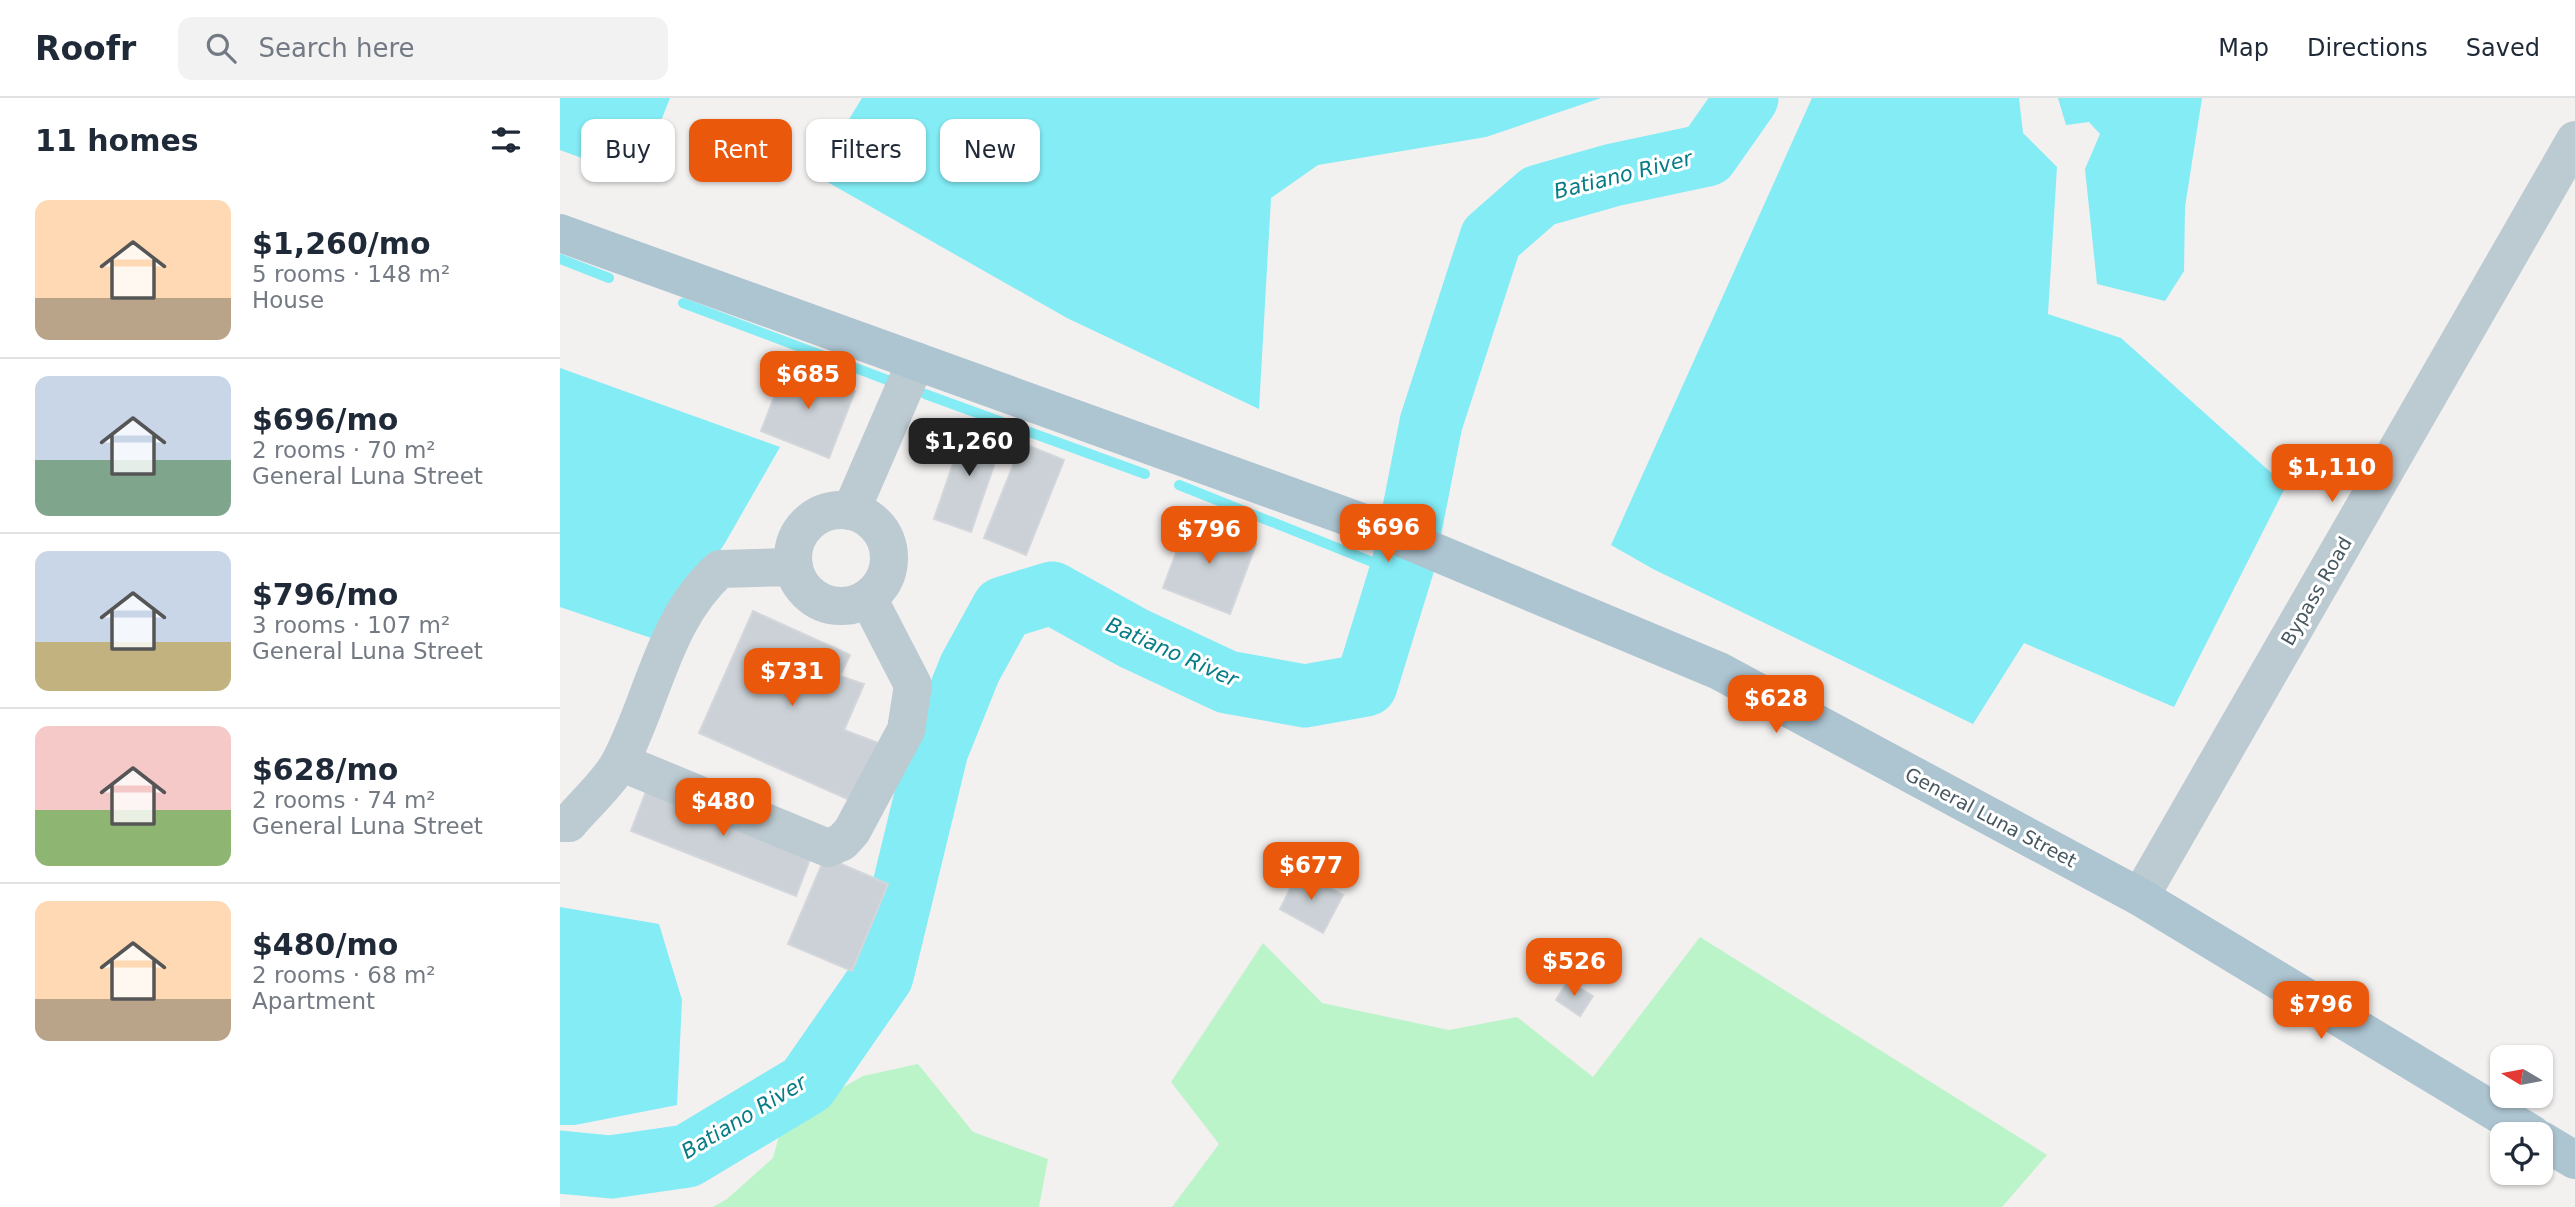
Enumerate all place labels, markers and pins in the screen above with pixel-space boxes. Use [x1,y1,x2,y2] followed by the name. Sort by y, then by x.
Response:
[767,352,849,411] pin: $685
[912,418,1026,478] pin: $1,260
[2275,444,2389,504] pin: $1,110
[1347,504,1429,564] pin: $696
[1168,506,1250,566] pin: $796
[751,648,833,708] pin: $731
[1735,676,1817,735] pin: $628
[682,778,764,838] pin: $480
[1270,842,1352,902] pin: $677
[1533,939,1615,998] pin: $526
[2280,982,2362,1041] pin: $796

